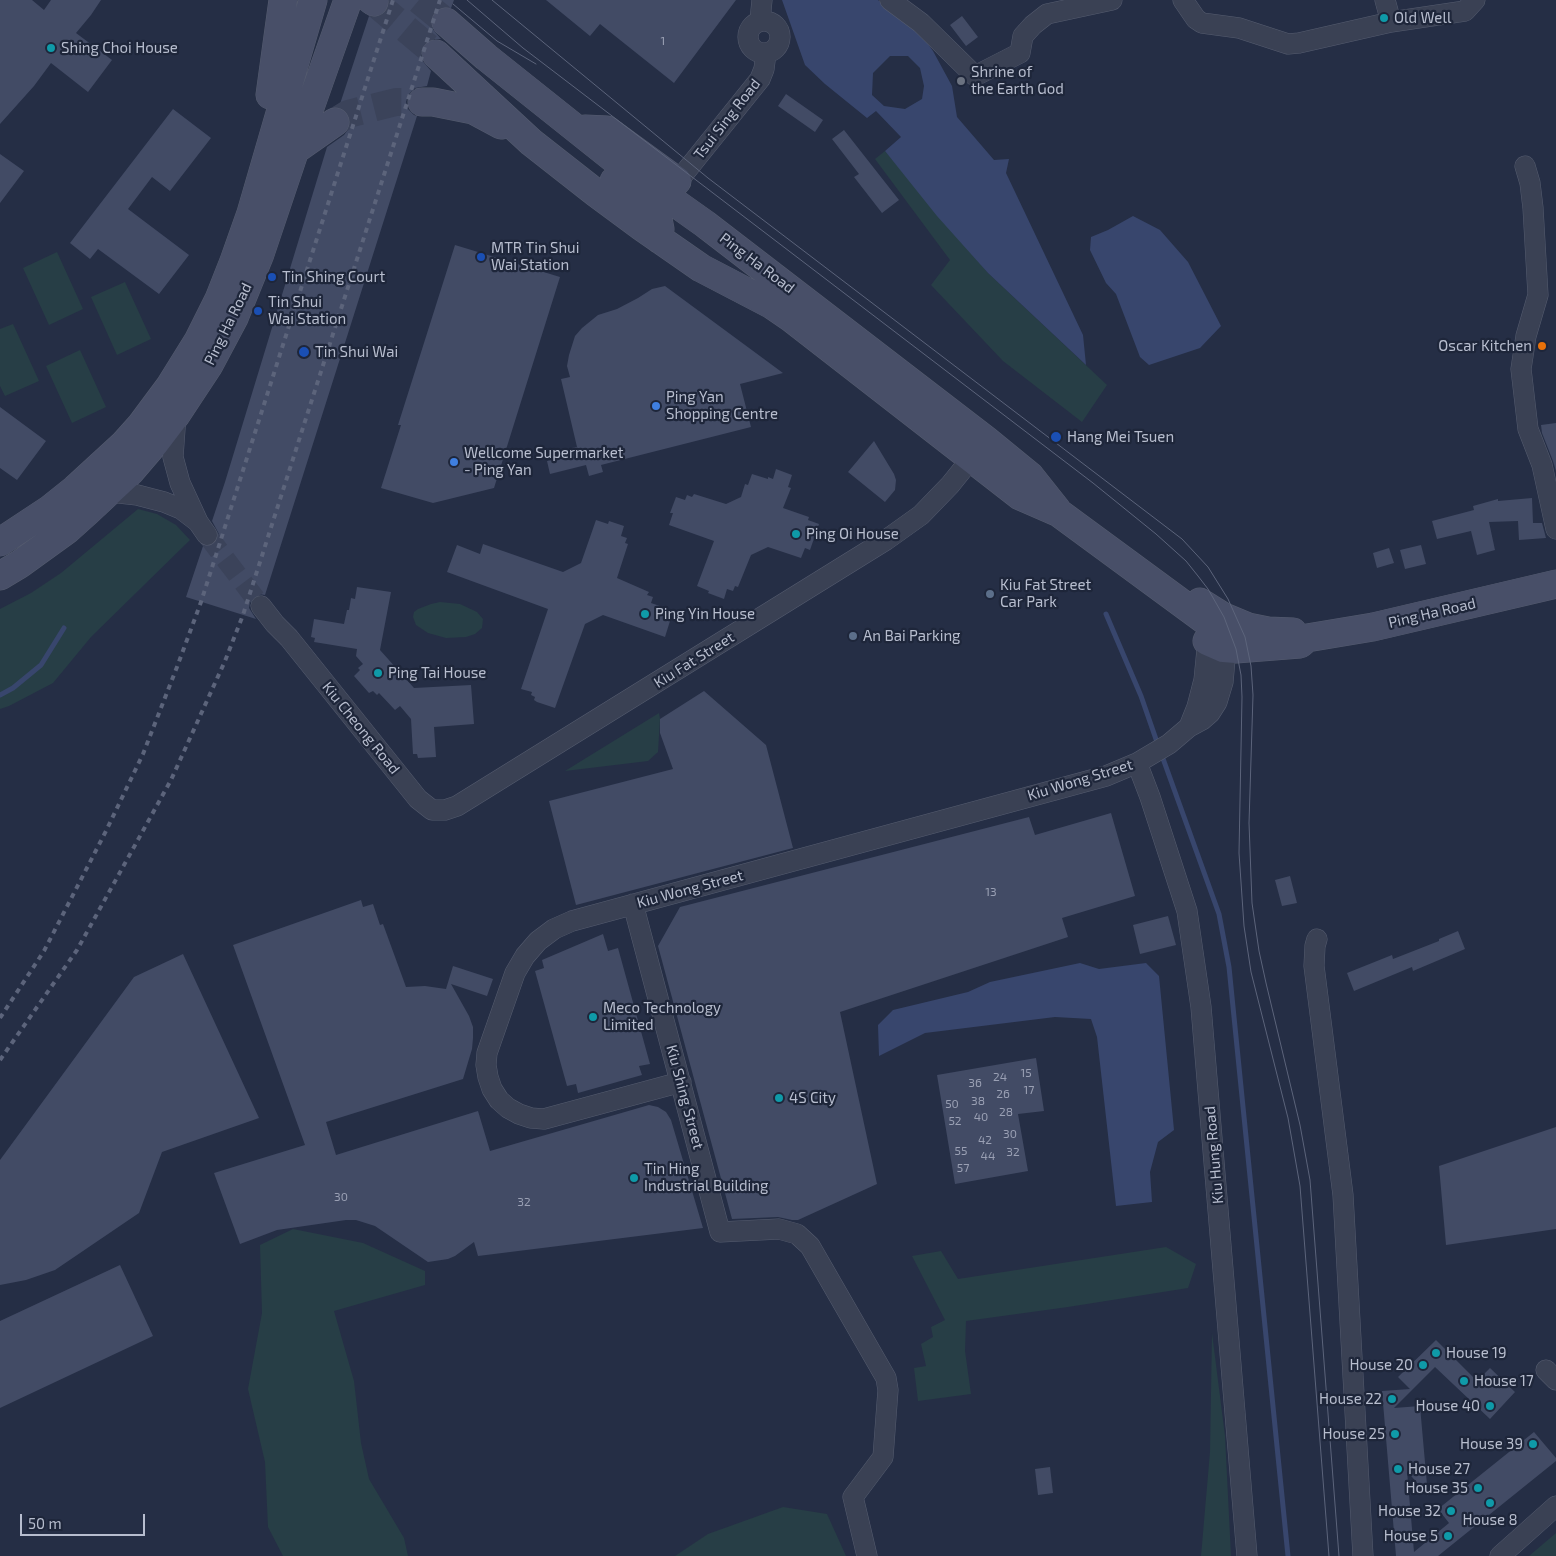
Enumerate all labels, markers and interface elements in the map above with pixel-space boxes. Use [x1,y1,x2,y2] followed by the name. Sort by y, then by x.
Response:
[1394,9,1451,27] place label: Old Well
[1378,12,1390,24] marker: Old Well
[661,34,665,48] house number: 1
[61,39,178,57] place label: Shing Choi House
[45,42,57,54] marker: Shing Choi House
[971,63,1064,98] place label: Shrine of the Earth God
[690,75,764,163] street label: Tsui Sing Road
[955,75,967,87] marker: Shrine of the Earth God
[716,229,798,297] street label: Ping Ha Road
[491,239,579,274] place label: MTR Tin Shui Wai Station
[475,251,487,263] marker: MTR Tin Shui Wai Station
[282,268,385,286] place label: Tin Shing Court
[266,271,278,283] marker: Tin Shing Court
[200,280,256,368] street label: Ping Ha Road
[268,293,346,328] place label: Tin Shui Wai Station
[252,305,264,317] marker: Tin Shui Wai Station
[1438,337,1532,355] place label: Oscar Kitchen
[1536,340,1548,352] marker: Oscar Kitchen
[315,343,398,361] place label: Tin Shui Wai
[297,345,311,359] marker: Tin Shui Wai
[666,388,778,423] place label: Ping Yan Shopping Centre
[650,400,662,412] marker: Ping Yan Shopping Centre
[1067,428,1174,446] place label: Hang Mei Tsuen
[1049,430,1063,444] marker: Hang Mei Tsuen
[464,444,623,479] place label: Wellcome Supermarket - Ping Yan
[448,456,460,468] marker: Wellcome Supermarket - Ping Yan
[806,525,899,543] place label: Ping Oi House
[790,528,802,540] marker: Ping Oi House
[1000,576,1091,611] place label: Kiu Fat Street Car Park
[984,588,996,600] marker: Kiu Fat Street Car Park
[1387,594,1477,632] street label: Ping Ha Road
[655,605,755,623] place label: Ping Yin House
[639,608,651,620] marker: Ping Yin House
[863,627,960,645] place label: An Bai Parking
[651,628,737,692] street label: Kiu Fat Street
[847,630,859,642] marker: An Bai Parking
[388,664,486,682] place label: Ping Tai House
[372,667,384,679] marker: Ping Tai House
[318,678,404,778] street label: Kiu Cheong Road
[1025,755,1135,805] street label: Kiu Wong Street
[635,866,745,912] street label: Kiu Wong Street
[985,885,997,899] house number: 13
[603,999,721,1034] place label: Meco Technology Limited
[587,1011,599,1023] marker: Meco Technology Limited
[662,1043,708,1151] street label: Kiu Shing Street
[1020,1066,1032,1080] house number: 15
[993,1070,1007,1084] house number: 24
[968,1076,982,1090] house number: 36
[1024,1083,1034,1097] house number: 17
[996,1087,1010,1101] house number: 26
[789,1089,836,1107] place label: 4S City
[773,1092,785,1104] marker: 4S City
[971,1094,985,1108] house number: 38
[945,1097,959,1111] house number: 50
[999,1105,1013,1119] house number: 28
[1201,1105,1227,1205] street label: Kiu Hung Road
[974,1110,988,1124] house number: 40
[948,1114,962,1128] house number: 52
[1003,1127,1017,1141] house number: 30
[978,1133,992,1147] house number: 42
[955,1144,967,1158] house number: 55
[1006,1145,1020,1159] house number: 32
[981,1149,995,1163] house number: 44
[644,1160,768,1195] place label: Tin Hing Industrial Building
[957,1161,969,1175] house number: 57
[628,1172,640,1184] marker: Tin Hing Industrial Building
[334,1190,348,1204] house number: 30
[517,1195,531,1209] house number: 32
[1446,1344,1507,1362] place label: House 19
[1430,1347,1442,1359] marker: House 19
[1349,1356,1413,1374] place label: House 20
[1417,1359,1429,1371] marker: House 20
[1474,1372,1534,1390] place label: House 17
[1458,1375,1470,1387] marker: House 17
[1319,1390,1382,1408] place label: House 22
[1386,1393,1398,1405] marker: House 22
[1416,1397,1480,1415] place label: House 40
[1484,1400,1496,1412] marker: House 40
[1322,1425,1385,1443] place label: House 25
[1389,1428,1401,1440] marker: House 25
[1460,1435,1523,1453] place label: House 39
[1527,1438,1539,1450] marker: House 39
[1408,1460,1470,1478] place label: House 27
[1392,1463,1404,1475] marker: House 27
[1406,1479,1468,1497] place label: House 35
[1472,1482,1484,1494] marker: House 35
[1484,1497,1496,1509] marker: House 8
[1378,1502,1441,1520] place label: House 32
[22,1504,148,1536] scale bar
[1445,1505,1457,1517] marker: House 32
[1462,1511,1518,1529] place label: House 8
[28,1514,62,1532] text: 50 m
[1384,1527,1438,1545] place label: House 5
[1442,1530,1454,1542] marker: House 5

